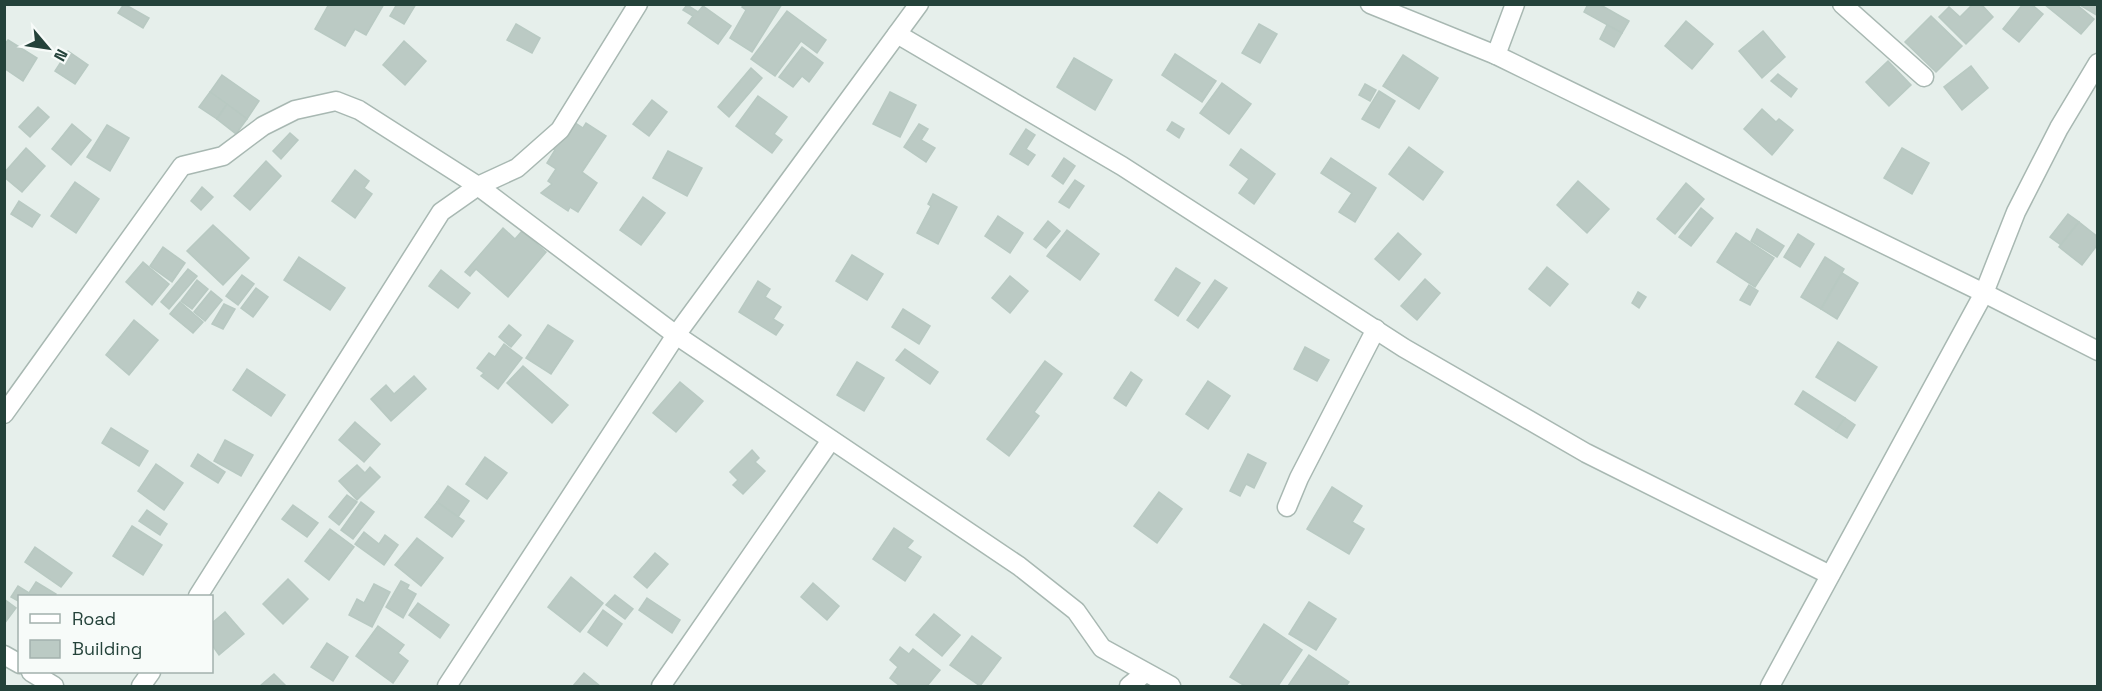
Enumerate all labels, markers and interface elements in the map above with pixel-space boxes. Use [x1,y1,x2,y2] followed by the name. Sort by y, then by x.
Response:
[18,18,78,78] north arrow
[49,45,72,65] text: N
[18,595,213,673] legend
[72,607,116,630] text: Road
[72,637,142,660] text: Building

